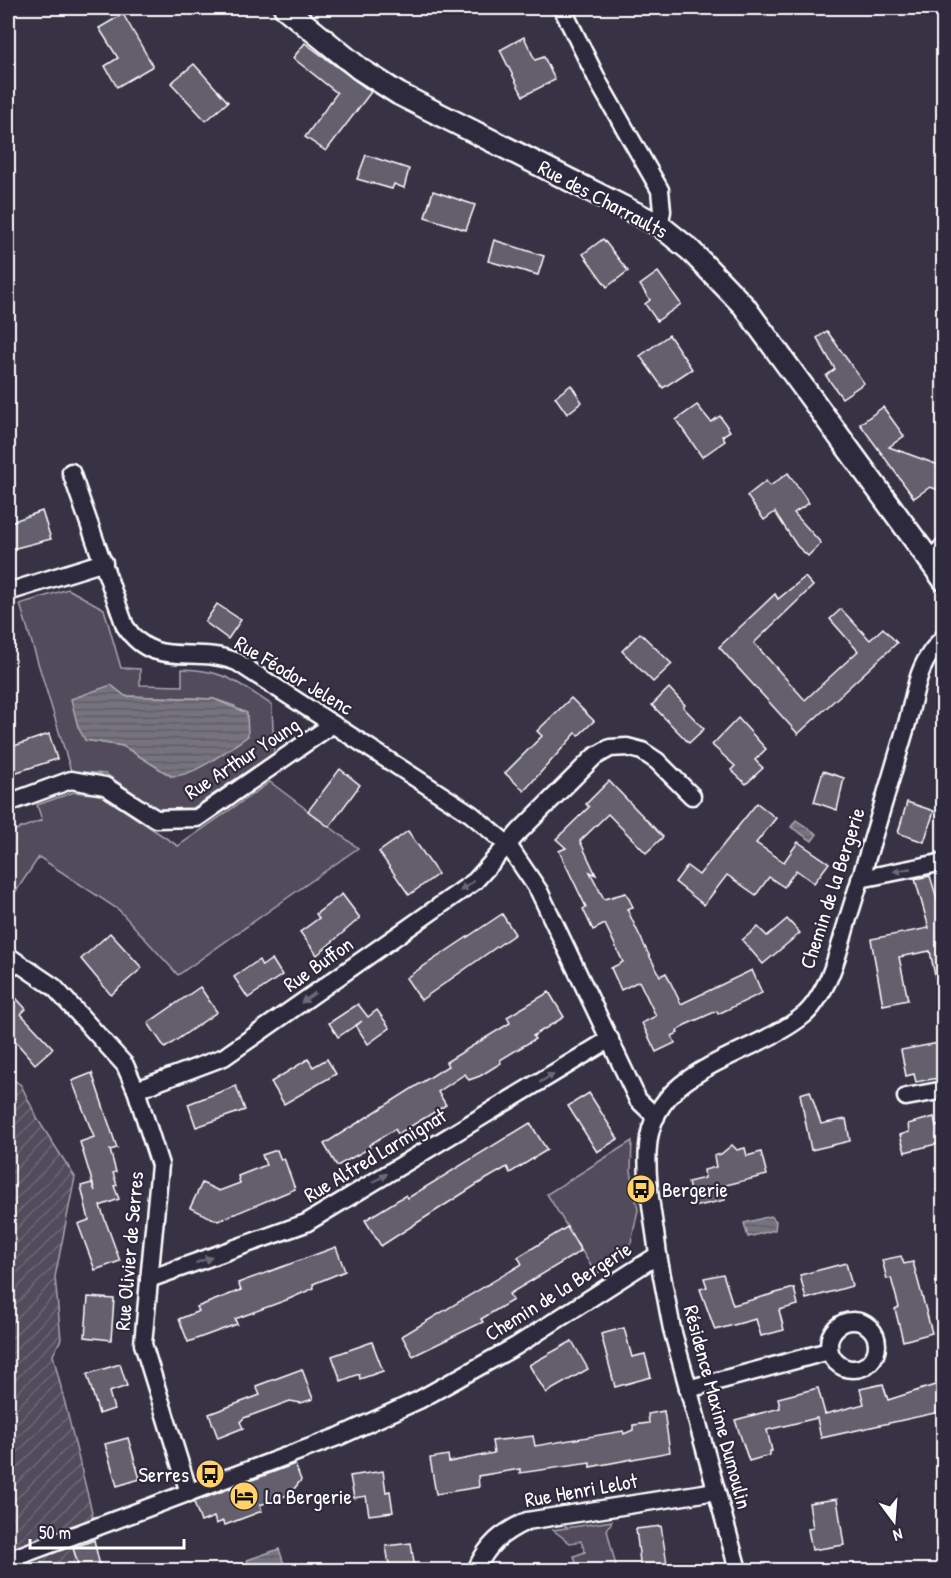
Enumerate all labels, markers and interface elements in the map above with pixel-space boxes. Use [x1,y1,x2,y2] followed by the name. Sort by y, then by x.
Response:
[533,153,673,245] street label: Rue des Charraults
[229,628,359,722] street label: Rue Féodor Jelenc
[179,710,305,806] street label: Rue Arthur Young
[792,804,872,972] street label: Chemin de la Bergerie
[892,866,911,875] one-way arrow
[460,880,475,892] one-way arrow
[277,929,359,999] street label: Rue Buffon
[300,992,316,1004] one-way arrow
[539,1072,555,1083] one-way arrow
[298,1101,452,1209] street label: Rue Alfred Larmignat
[108,1170,150,1332] street label: Rue Olivier de Serres
[372,1173,388,1184] one-way arrow
[625,1173,657,1205] bus stop icon: Bergerie
[662,1175,728,1204] place label: Bergerie
[479,1234,637,1348] street label: Chemin de la Bergerie
[195,1254,213,1264] one-way arrow
[677,1302,759,1512] street label: Résidence Maxime Dumoulin
[194,1458,226,1490] bus stop icon: Serres
[138,1460,189,1489] place label: Serres
[522,1466,640,1514] street label: Rue Henri Lelot
[228,1480,260,1512] hotel icon: La Bergerie
[265,1482,352,1511] place label: La Bergerie
[864,1491,924,1551] north arrow
[30,1512,184,1550] scale bar
[39,1520,71,1545] text: 50 m
[891,1524,905,1547] text: N

